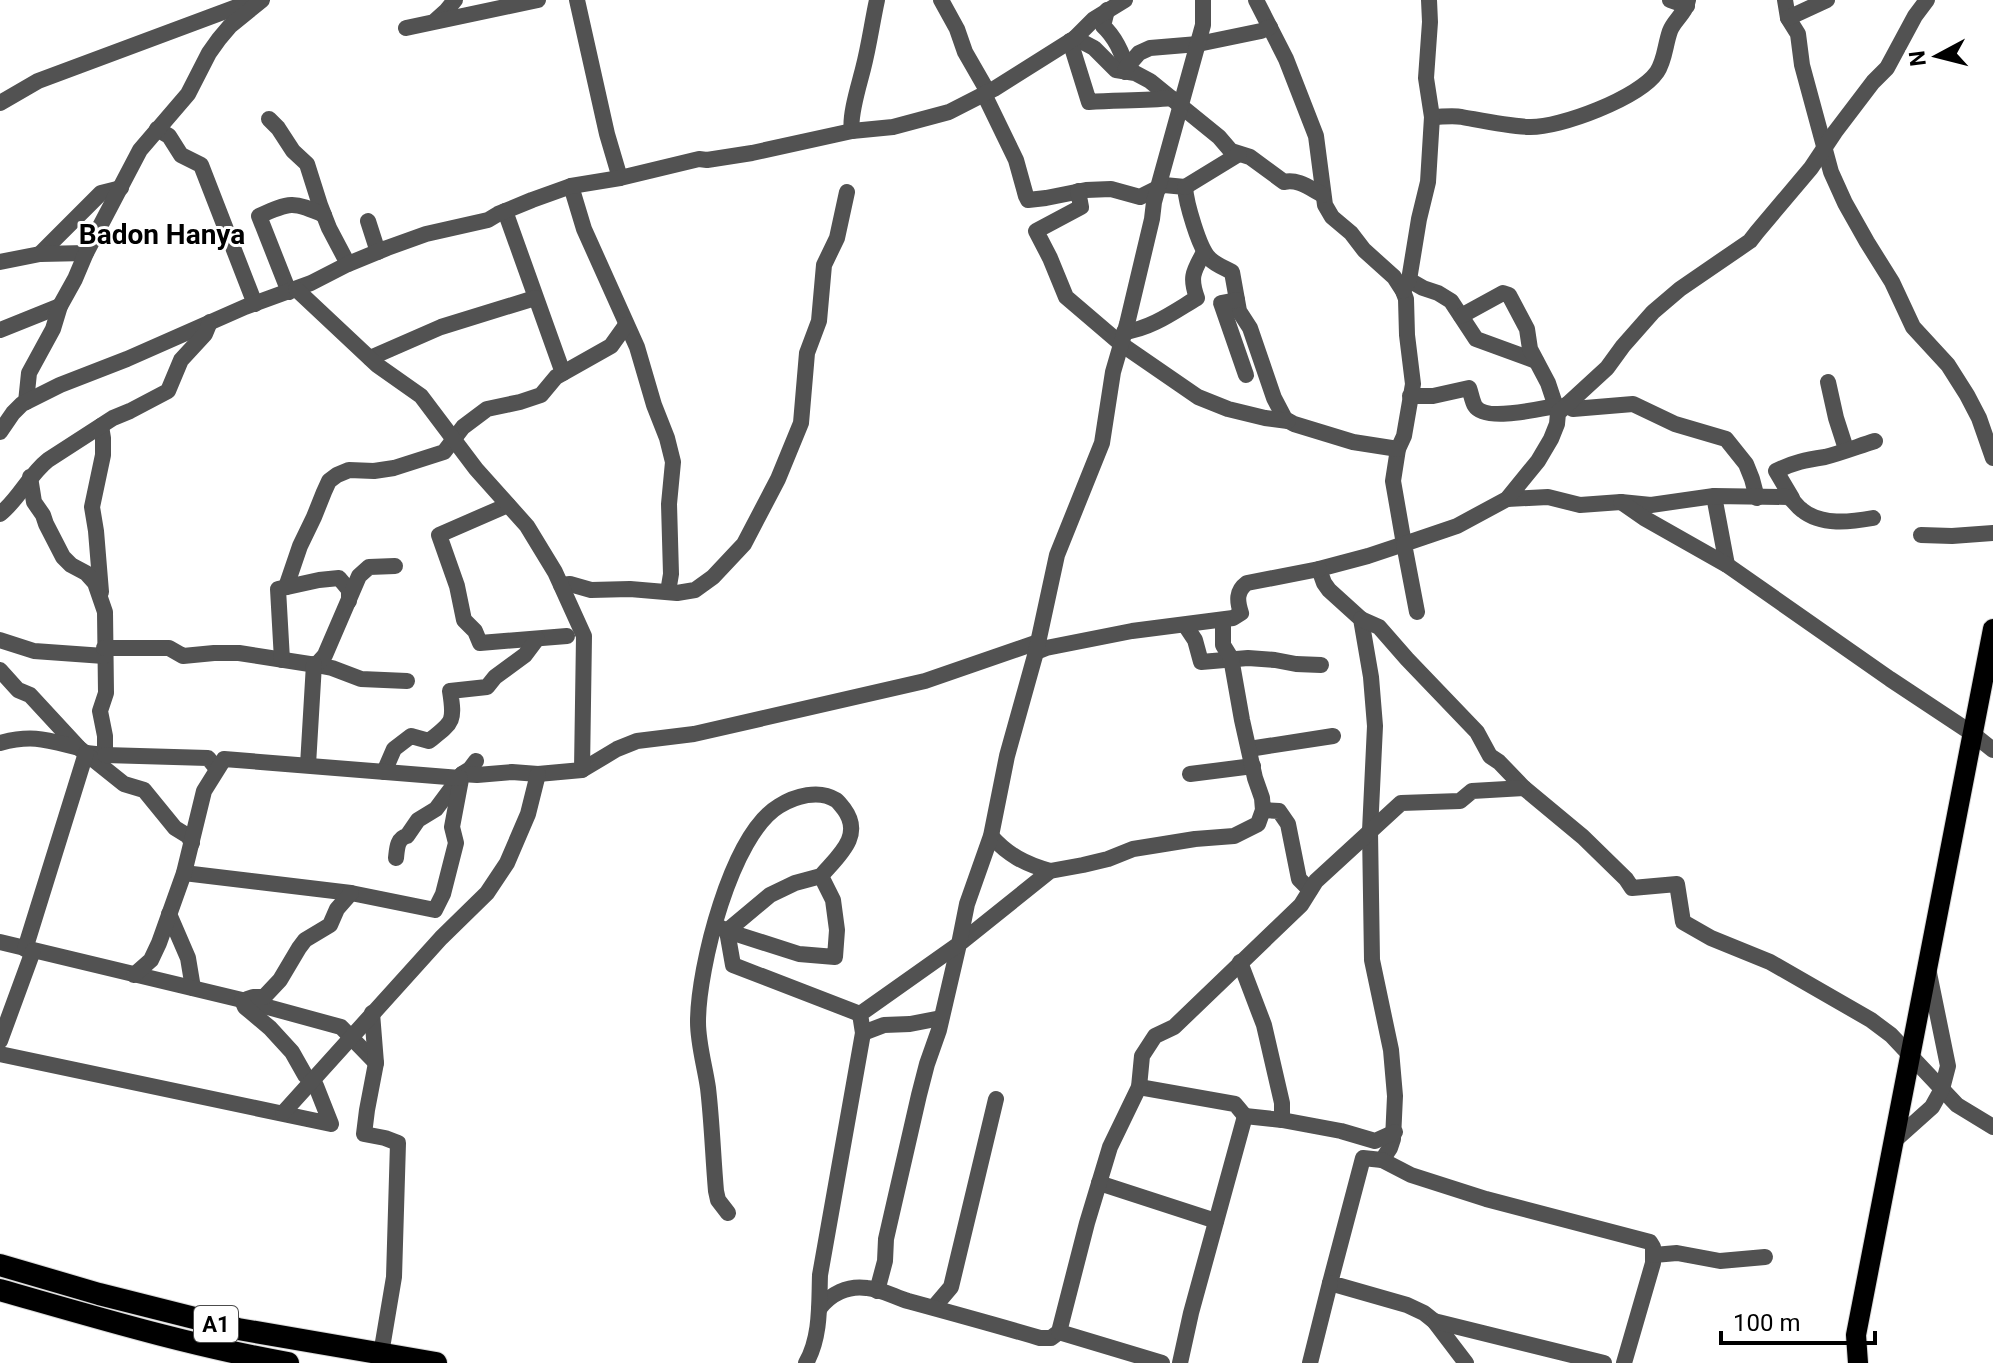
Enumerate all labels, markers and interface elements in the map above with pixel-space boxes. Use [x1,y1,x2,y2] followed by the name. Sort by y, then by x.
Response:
[1897,16,1977,96] north arrow
[1904,49,1931,68] text: N
[79,218,245,251] district label: Badon Hanya
[1721,1295,1875,1345] scale bar
[194,1306,238,1342] road number: A1
[1733,1309,1800,1337] text: 100 m

